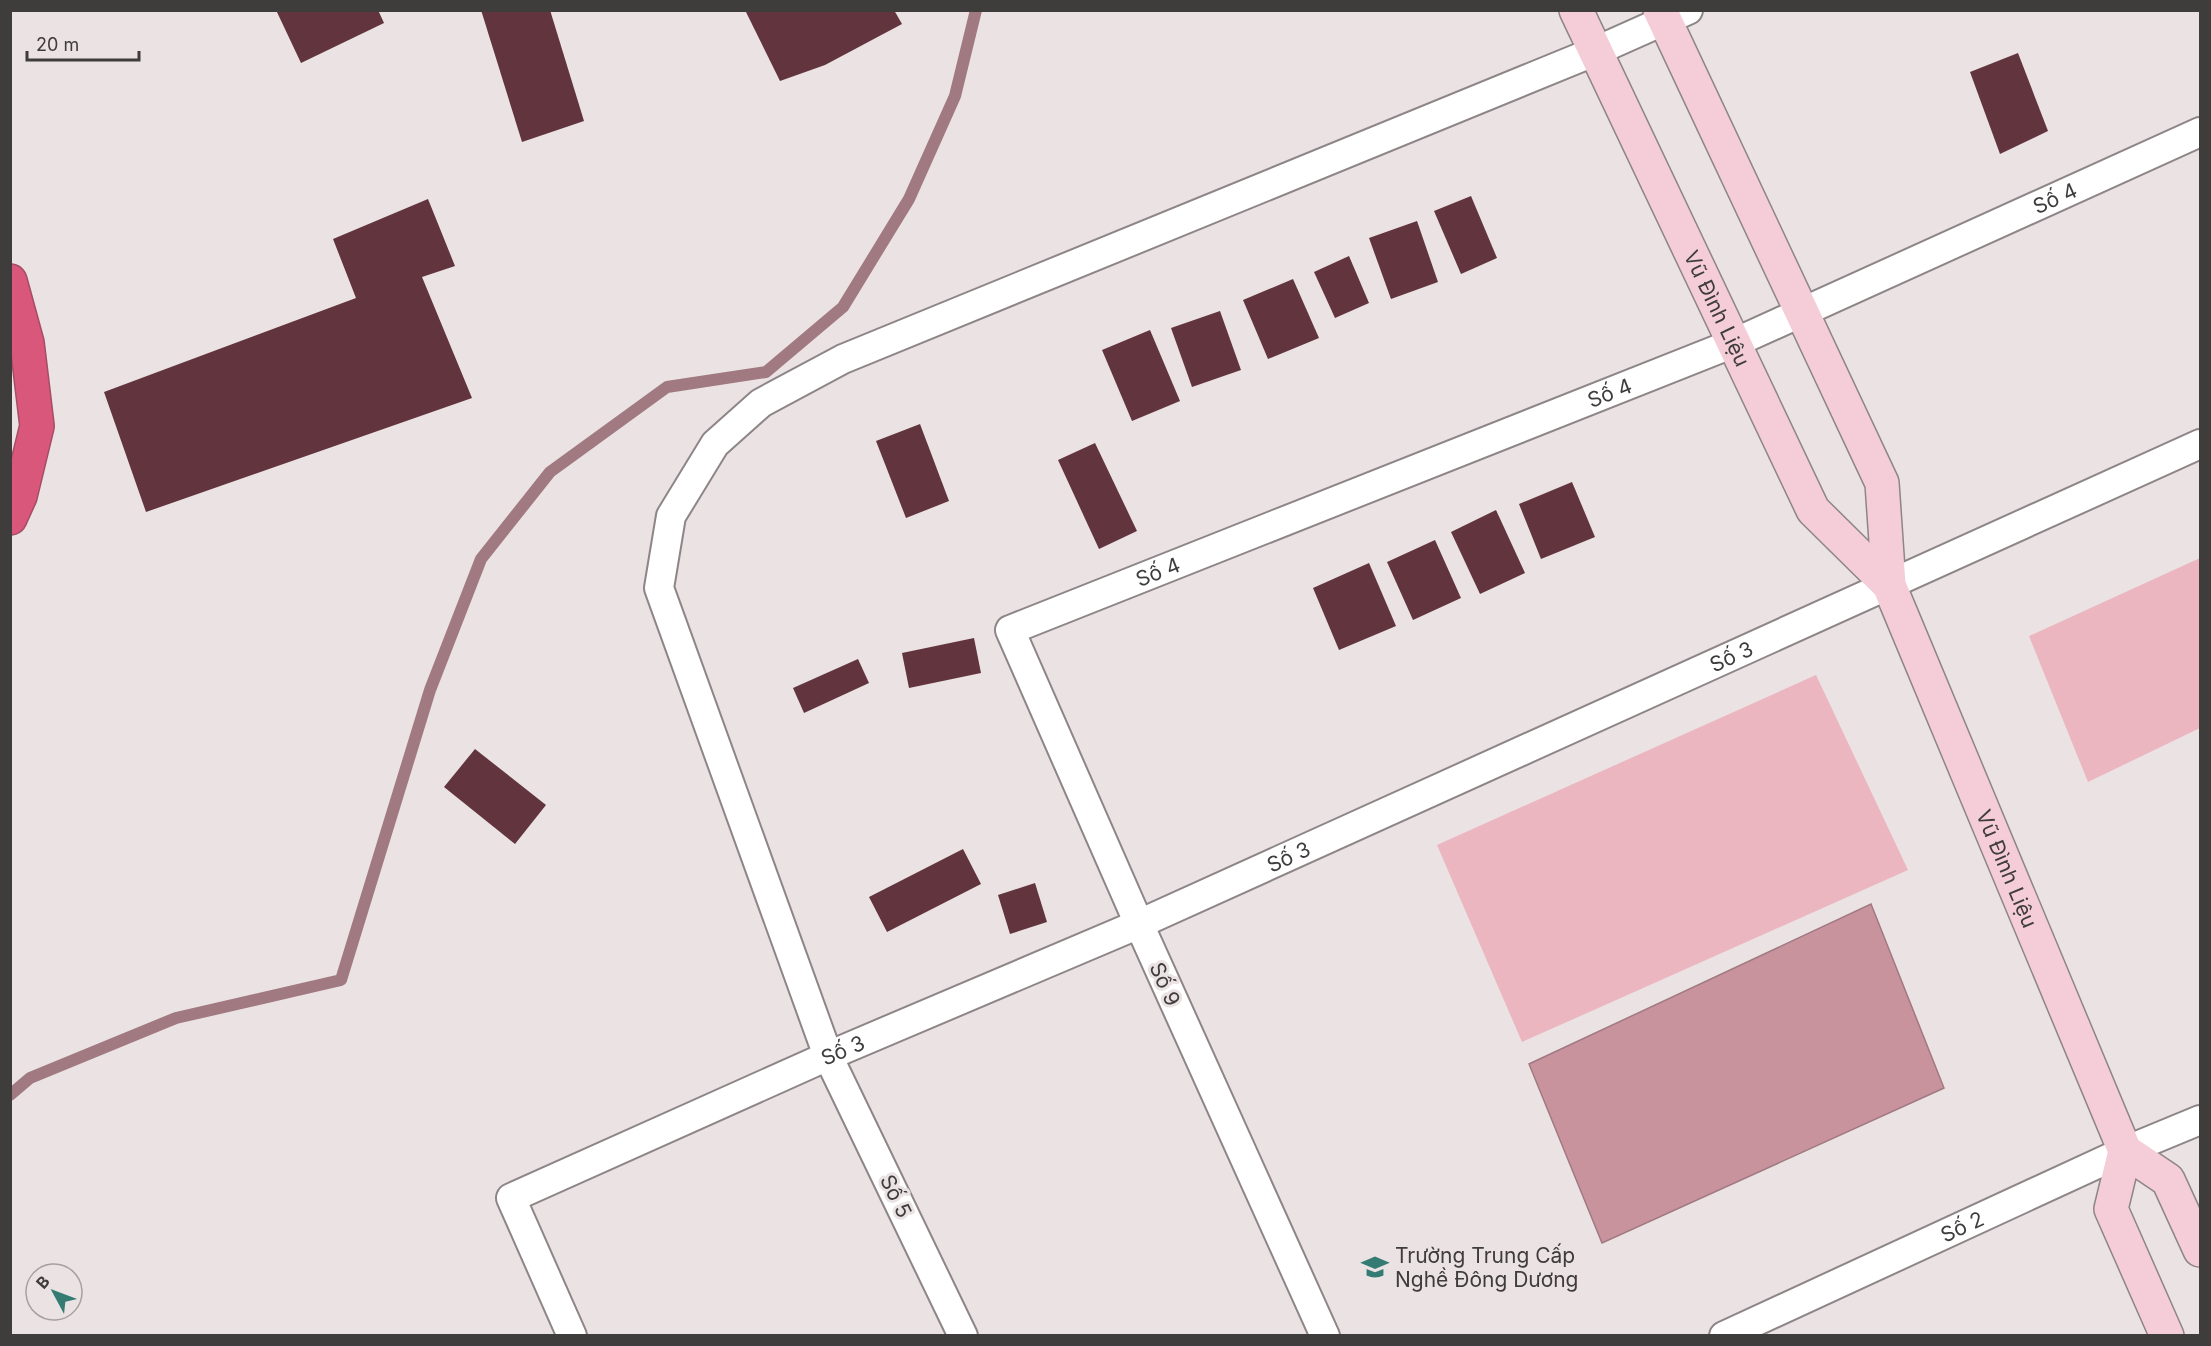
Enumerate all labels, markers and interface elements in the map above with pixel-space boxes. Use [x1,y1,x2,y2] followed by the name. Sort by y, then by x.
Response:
[27,24,140,62] scale bar
[36,34,79,55] text: 20 m
[2029,177,2081,219] street label: Số 4
[1679,246,1756,370] street label: Vũ Đình Liệu
[1584,372,1635,412] street label: Số 4
[1132,551,1184,591] street label: Số 4
[1705,635,1757,677] street label: Số 3
[1972,806,2043,931] street label: Vũ Đình Liệu
[1263,836,1314,877] street label: Số 3
[1144,958,1186,1010] street label: Số 9
[817,1030,868,1070] street label: Số 3
[875,1170,917,1222] street label: Số 5
[1936,1206,1987,1247] street label: Số 2
[1395,1243,1578,1292] place label: Trường Trung Cấp Nghề Đông Dương
[1360,1252,1390,1282] school or university icon: Trường Trung Cấp Nghề Đông Dương
[24,1262,84,1322] north arrow
[32,1272,54,1293] text: B

